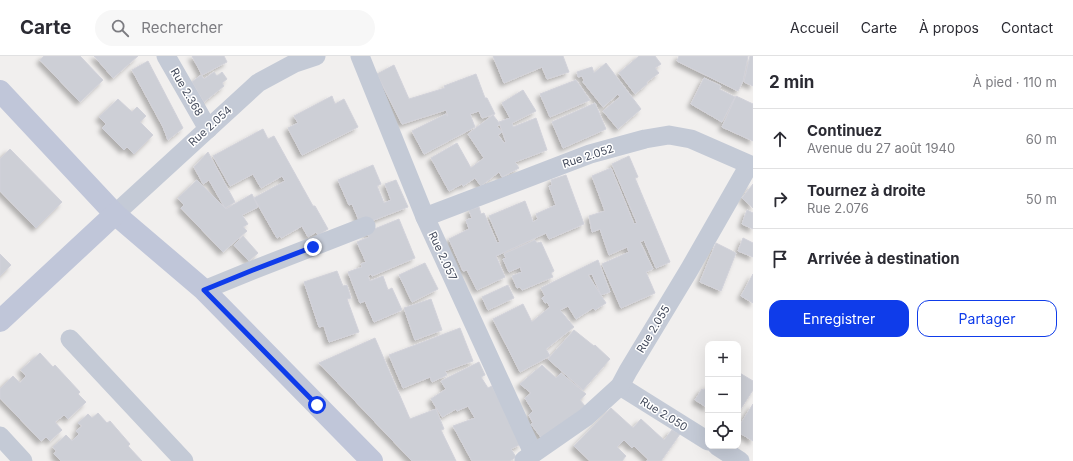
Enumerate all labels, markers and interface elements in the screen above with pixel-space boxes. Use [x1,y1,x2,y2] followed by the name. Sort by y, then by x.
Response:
[95,10,375,46] search box
[20,16,71,39] text: Carte
[109,17,131,39] icon: search
[141,18,223,37] text: Rechercher
[790,19,839,36] text: Accueil
[861,19,897,36] text: Carte
[919,19,979,36] text: À propos
[1001,19,1053,36] text: Contact
[168,66,206,119] street label: Rue 2.368
[769,72,814,92] text: 2 min
[973,74,1057,90] text: À pied · 110 m
[185,103,235,149] street label: Rue 2.054
[807,121,882,140] text: Continuez
[769,128,791,150] icon: ahead
[1026,131,1057,147] text: 60 m
[807,140,955,156] text: Avenue du 27 août 1940
[561,141,615,171] street label: Rue 2.052
[807,181,926,200] text: Tournez à droite
[769,188,791,210] icon: right
[1026,191,1057,207] text: 50 m
[807,200,869,216] text: Rue 2.076
[426,229,460,283] street label: Rue 2.057
[304,238,322,256] route end
[769,248,791,270] icon: arrive
[807,249,960,268] text: Arrivée à destination
[769,300,909,337] button: Enregistrer
[917,300,1057,337] button: Partager
[633,302,673,355] street label: Rue 2.055
[705,341,741,449] map controls
[705,341,741,377] button: +
[705,377,741,413] button: −
[638,394,690,434] street label: Rue 2.050
[308,396,326,414] route start
[705,413,741,449] button: locate

